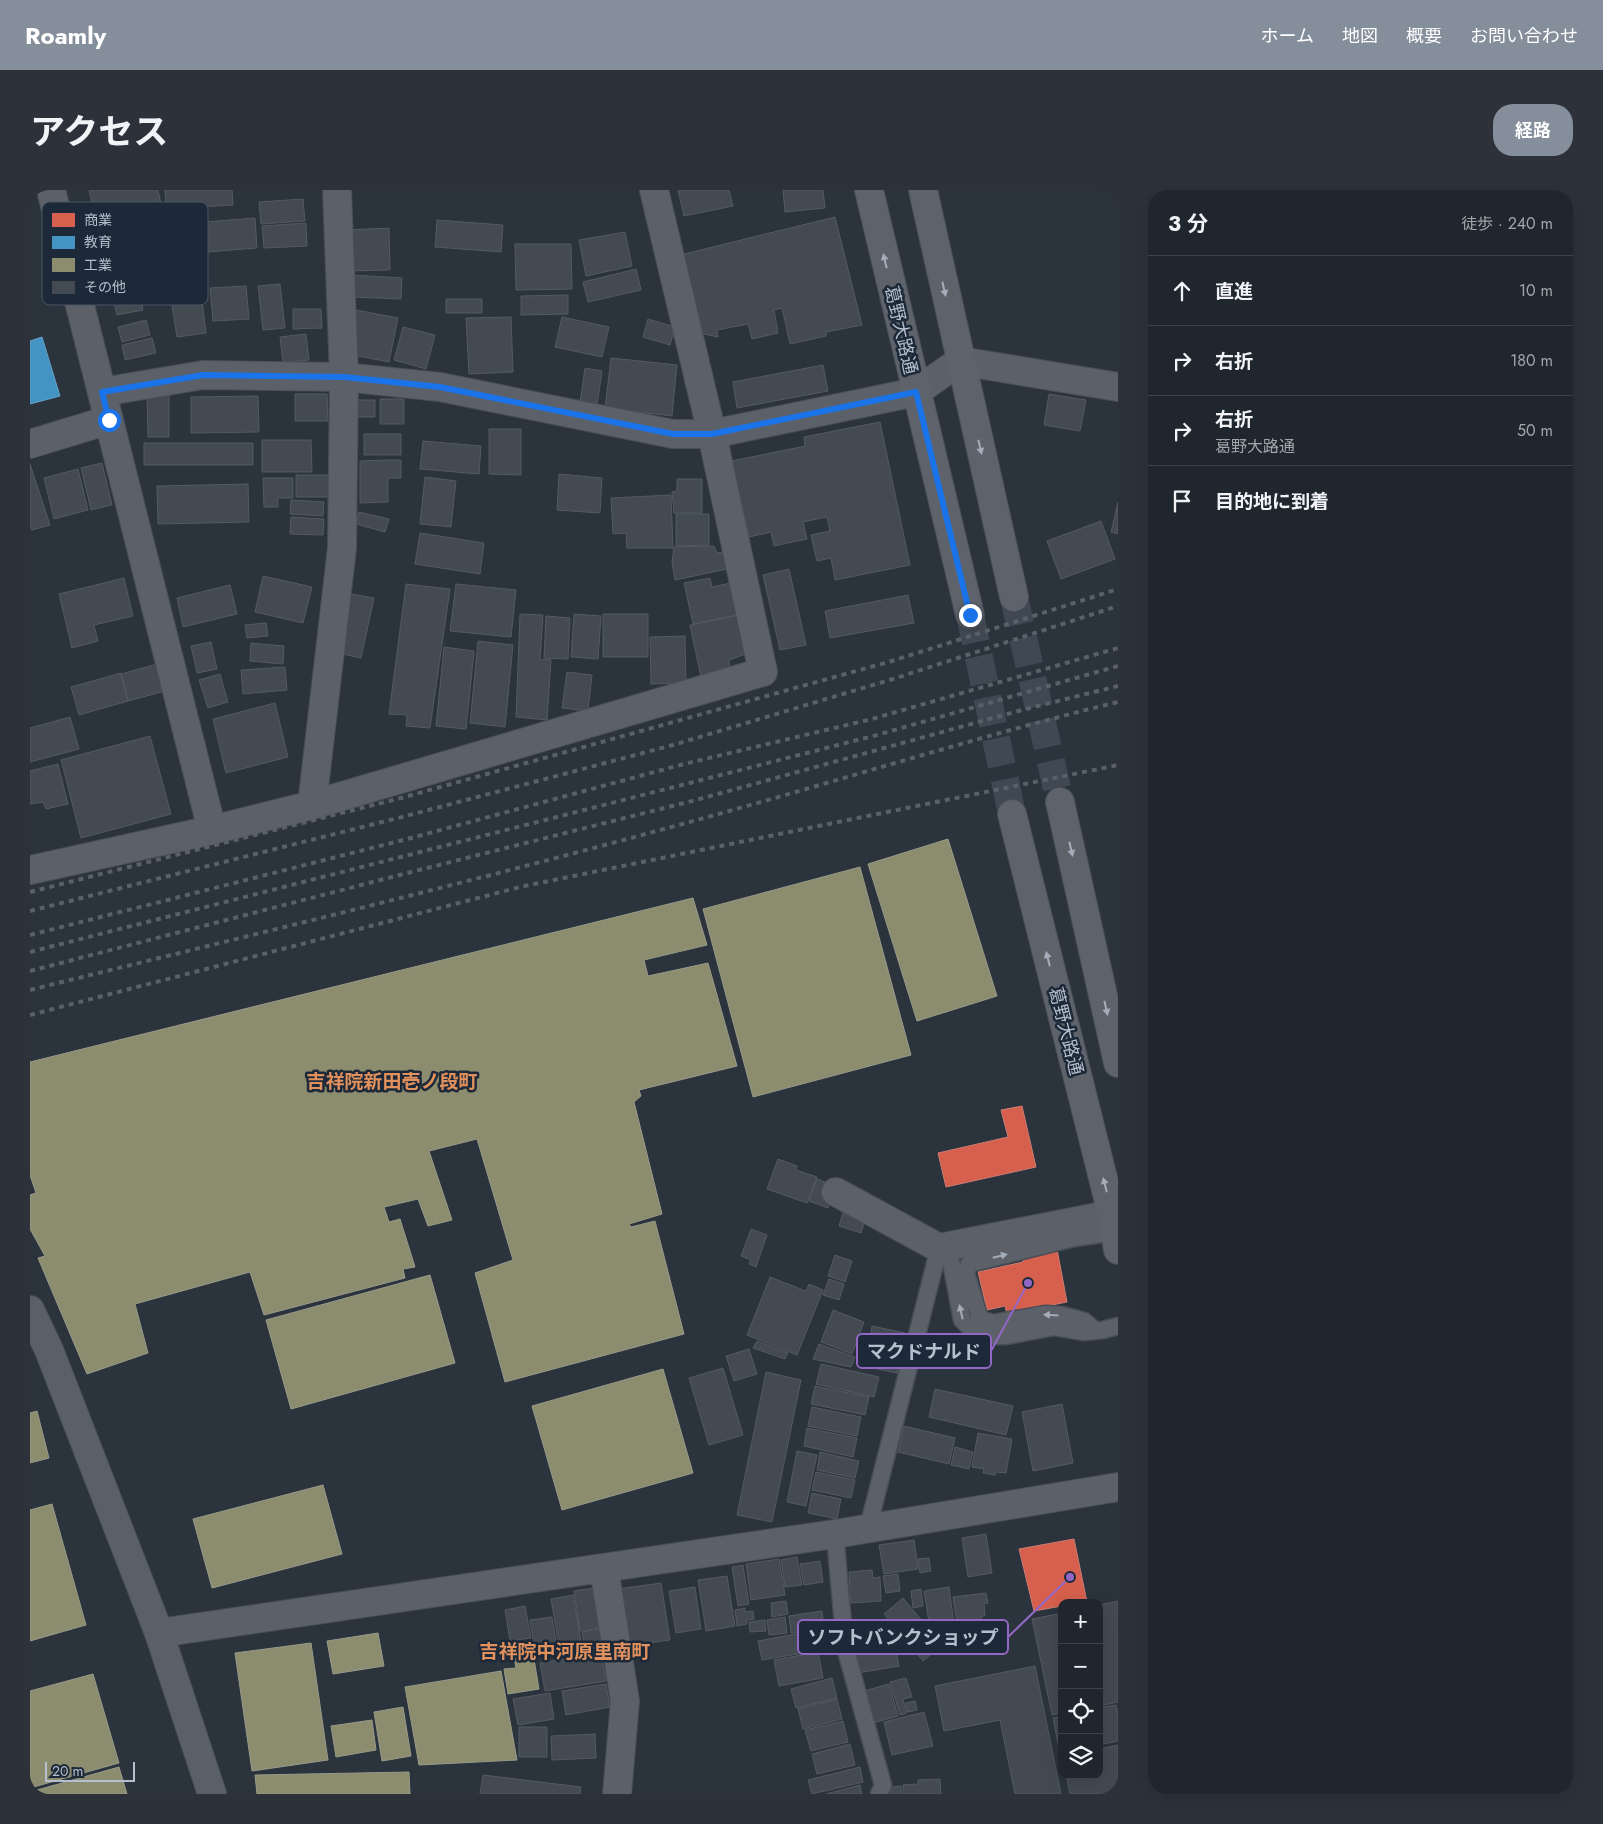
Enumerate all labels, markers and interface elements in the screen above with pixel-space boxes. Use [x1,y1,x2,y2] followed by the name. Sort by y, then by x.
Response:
[25,18,106,53] text: Roamly
[1261,23,1314,49] text: ホーム
[1342,23,1378,49] text: 地図
[1406,23,1442,49] text: 概要
[1470,23,1578,49] text: お問い合わせ
[1493,104,1573,156] button: 経路
[30,107,168,157] text: アクセス
[42,202,208,305] legend
[1168,209,1208,239] text: 3 分
[84,210,112,230] text: 商業
[1461,212,1553,235] text: 徒歩 · 240 m
[84,232,112,252] text: 教育
[881,253,889,268] one-way arrow
[84,255,112,275] text: 工業
[84,277,126,297] text: その他
[1168,277,1196,305] icon: ahead
[1215,278,1253,305] text: 直進
[1519,279,1553,302] text: 10 m
[940,281,948,296] one-way arrow
[878,283,924,377] street label: 葛野大路通
[1168,347,1196,375] icon: right
[1215,348,1253,375] text: 右折
[1510,349,1553,372] text: 180 m
[1215,406,1253,433] text: 右折
[98,409,121,432] route start
[1168,417,1196,445] icon: right
[1517,419,1553,442] text: 50 m
[1215,435,1295,458] text: 葛野大路通
[976,440,984,455] one-way arrow
[1168,487,1196,515] icon: arrive
[1215,488,1329,515] text: 目的地に到着
[959,604,982,627] route end
[1067,842,1075,858] one-way arrow
[1044,952,1052,967] one-way arrow
[1042,984,1090,1078] street label: 葛野大路通
[1102,1000,1110,1015] one-way arrow
[306,1068,478,1095] district label: 吉祥院新田壱ノ段町
[1101,1177,1109,1192] one-way arrow
[993,1252,1008,1260] one-way arrow
[957,1305,965,1320] one-way arrow
[1043,1310,1059,1318] one-way arrow
[857,1334,991,1368] callout: マクドナルド
[867,1338,981,1365] text: マクドナルド
[1058,1599,1103,1779] map controls
[1058,1599,1103,1644] button: +
[798,1620,1008,1654] callout: ソフトバンクショップ
[808,1624,998,1651] text: ソフトバンクショップ
[479,1638,651,1665] district label: 吉祥院中河原里南町
[1058,1644,1103,1689] button: −
[1058,1689,1103,1734] button: locate
[1058,1734,1103,1779] button: layers
[45,1759,135,1782] scale bar
[52,1761,84,1781] text: 20 m

